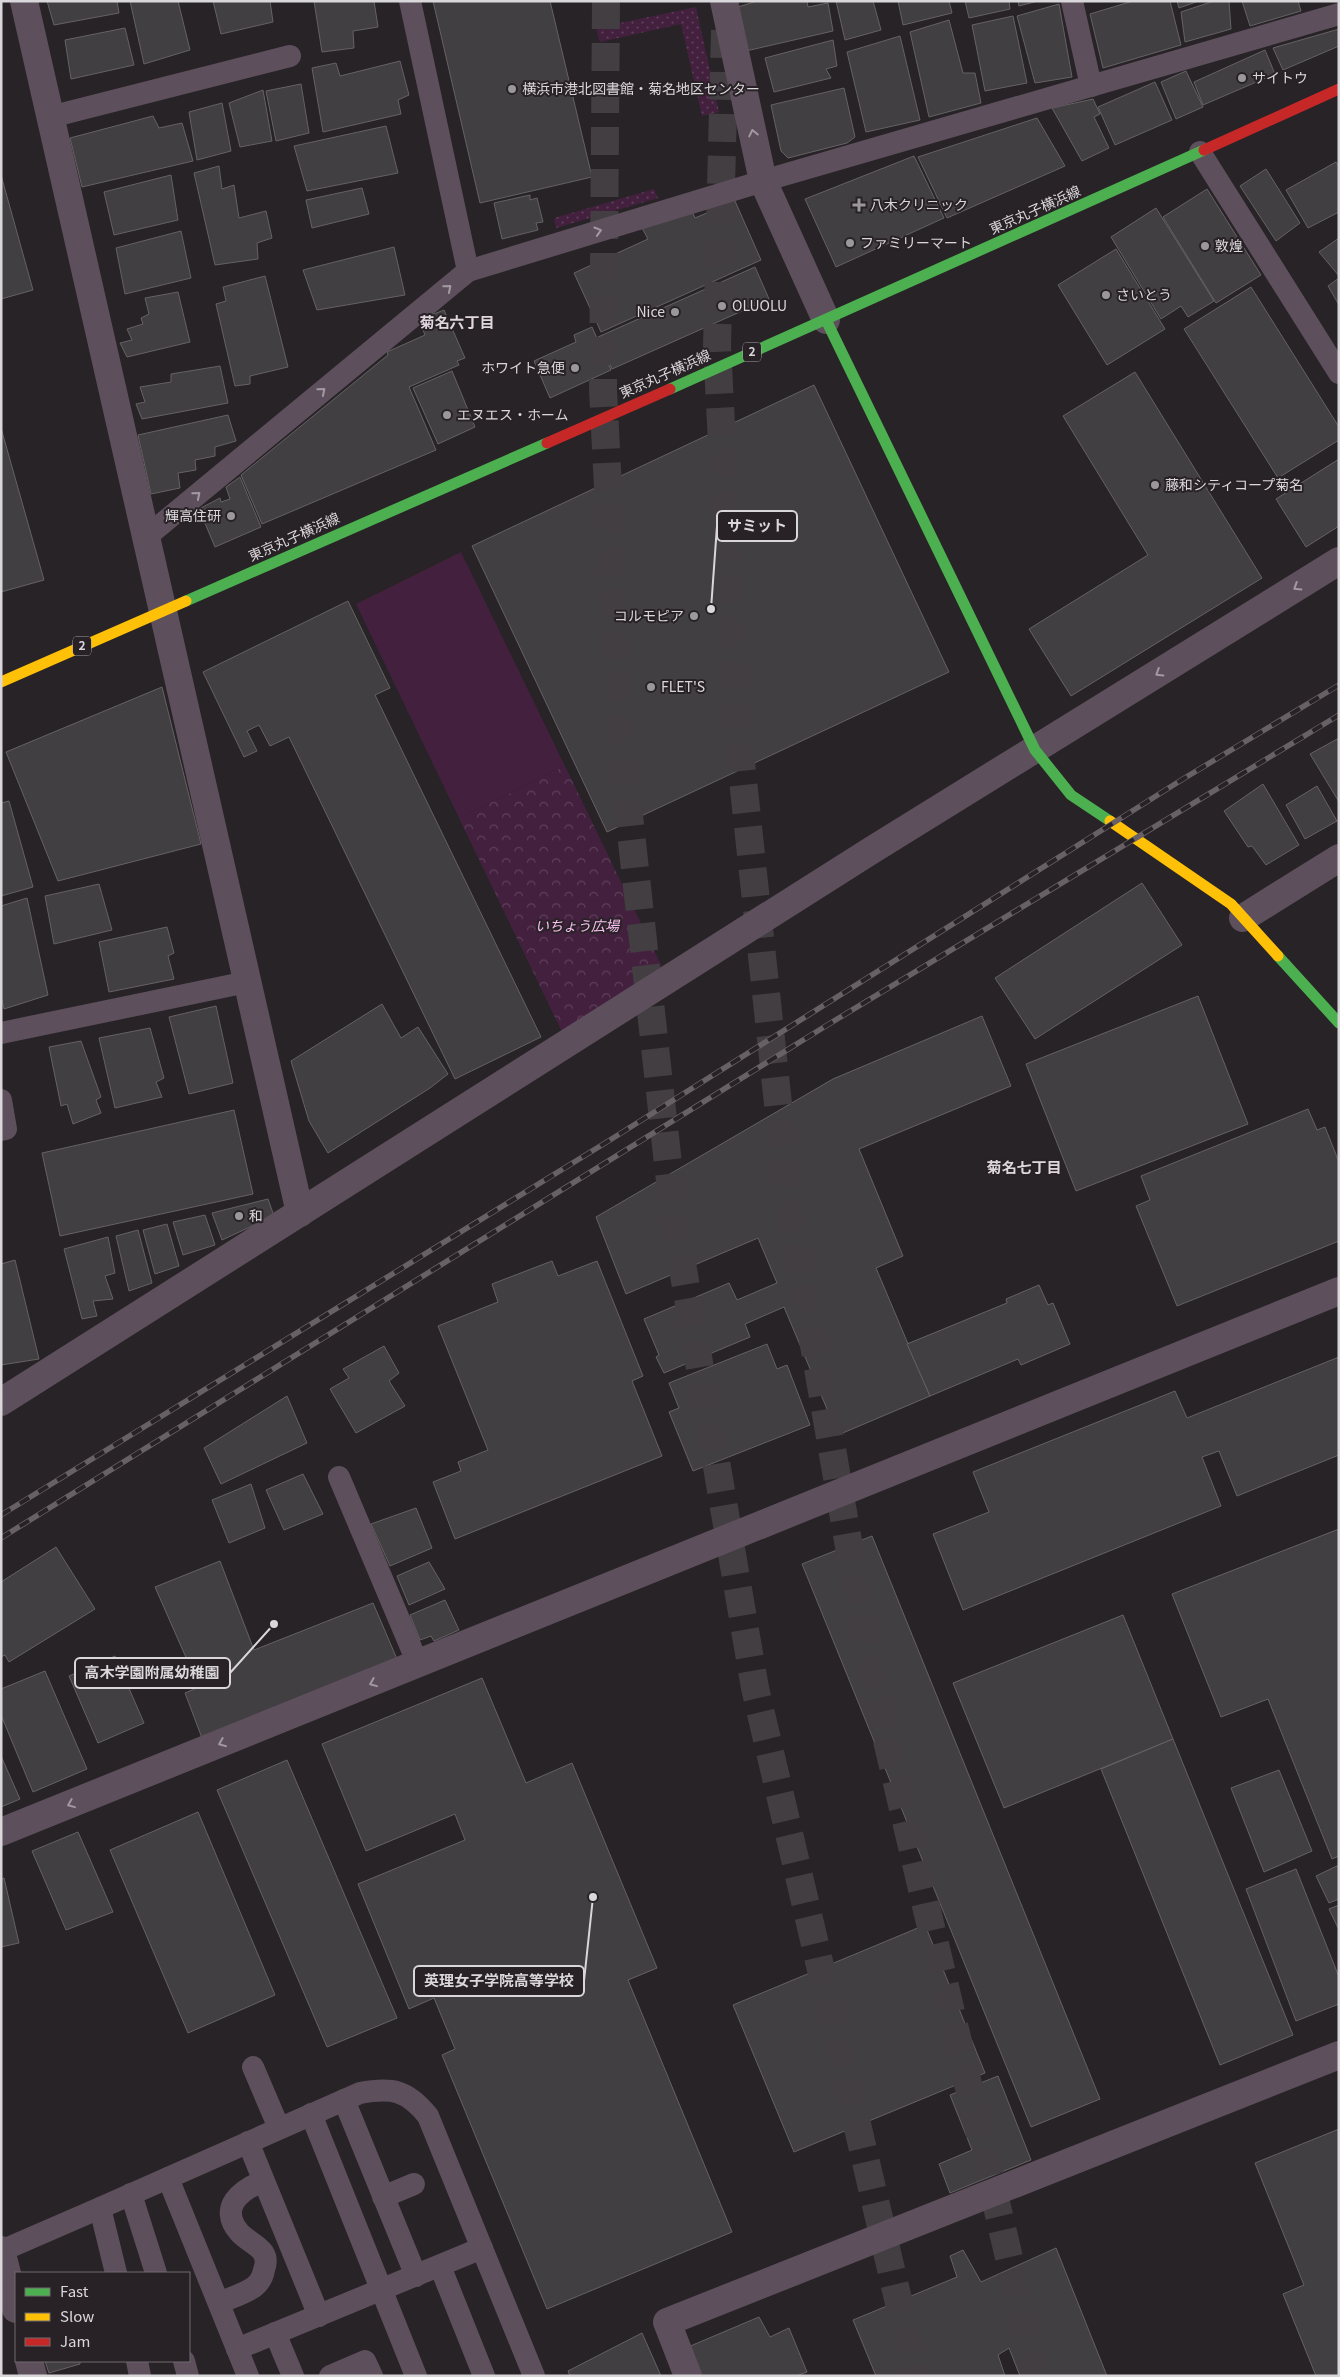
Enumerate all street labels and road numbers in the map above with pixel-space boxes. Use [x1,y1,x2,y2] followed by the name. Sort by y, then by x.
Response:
[986,180,1083,238] street label: 東京丸子横浜線
[743,342,761,362] road number: 2
[616,344,713,402] street label: 東京丸子横浜線
[245,507,342,565] street label: 東京丸子横浜線
[73,636,91,656] road number: 2

